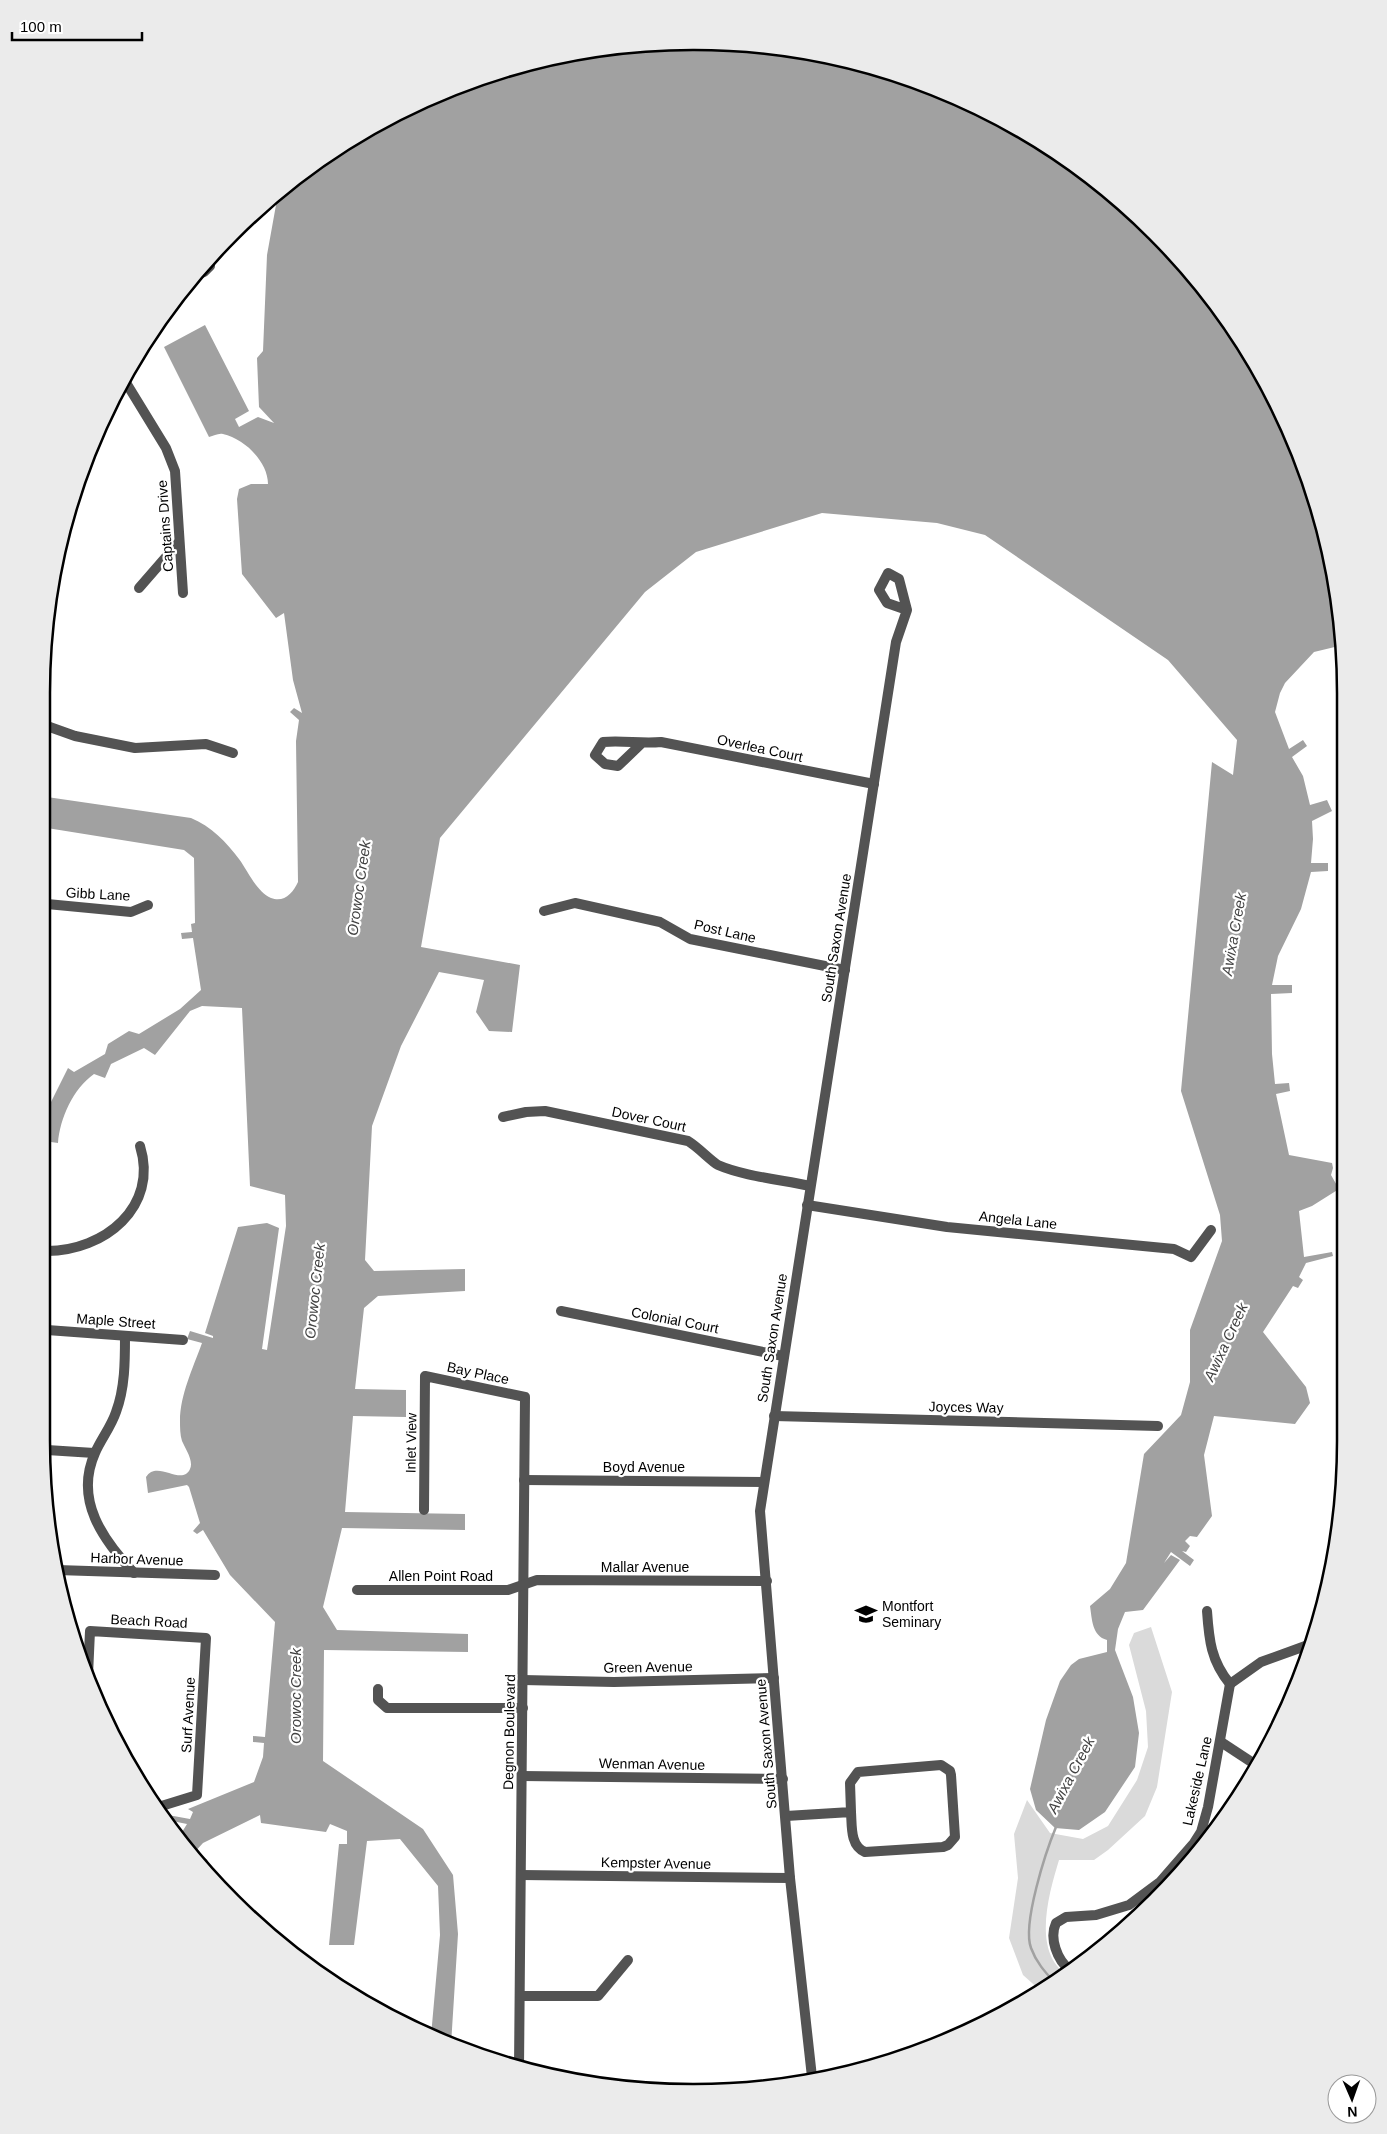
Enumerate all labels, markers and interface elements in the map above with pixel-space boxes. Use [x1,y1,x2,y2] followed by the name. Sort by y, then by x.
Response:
[12,10,142,42] scale bar
[20,18,62,35] text: 100 m
[154,479,176,572] street label: Captains Drive
[716,731,804,765] street label: Overlea Court
[343,838,374,937] water label: Orowoc Creek
[818,872,854,1004] street label: South Saxon Avenue
[65,884,131,904] street label: Gibb Lane
[1218,890,1249,978] water label: Awixa Creek
[692,916,758,946] street label: Post Lane
[610,1103,688,1135] street label: Dover Court
[978,1208,1058,1232] street label: Angela Lane
[301,1241,328,1340] water label: Orowoc Creek
[754,1272,790,1404] street label: South Saxon Avenue
[1200,1299,1252,1384] water label: Awixa Creek
[630,1304,720,1336] street label: Colonial Court
[76,1310,156,1332] street label: Maple Street
[446,1359,511,1387] street label: Bay Place
[928,1398,1004,1416] street label: Joyces Way
[402,1412,420,1473] street label: Inlet View
[603,1459,685,1475] street label: Boyd Avenue
[90,1549,184,1569] street label: Harbor Avenue
[601,1559,689,1575] street label: Mallar Avenue
[389,1568,493,1584] street label: Allen Point Road
[882,1598,941,1630] place label: Montfort Seminary
[853,1601,879,1627] school or university icon: Montfort Seminary
[110,1611,188,1631] street label: Beach Road
[287,1647,304,1744] water label: Orowoc Creek
[603,1658,693,1676] street label: Green Avenue
[500,1674,518,1790] street label: Degnon Boulevard
[178,1676,198,1753] street label: Surf Avenue
[752,1678,780,1810] street label: South Saxon Avenue
[1043,1732,1098,1817] water label: Awixa Creek
[1179,1735,1215,1827] street label: Lakeside Lane
[599,1755,705,1773] street label: Wenman Avenue
[601,1854,711,1872] street label: Kempster Avenue
[1327,2074,1377,2124] north arrow
[1347,2104,1358,2120] text: N

